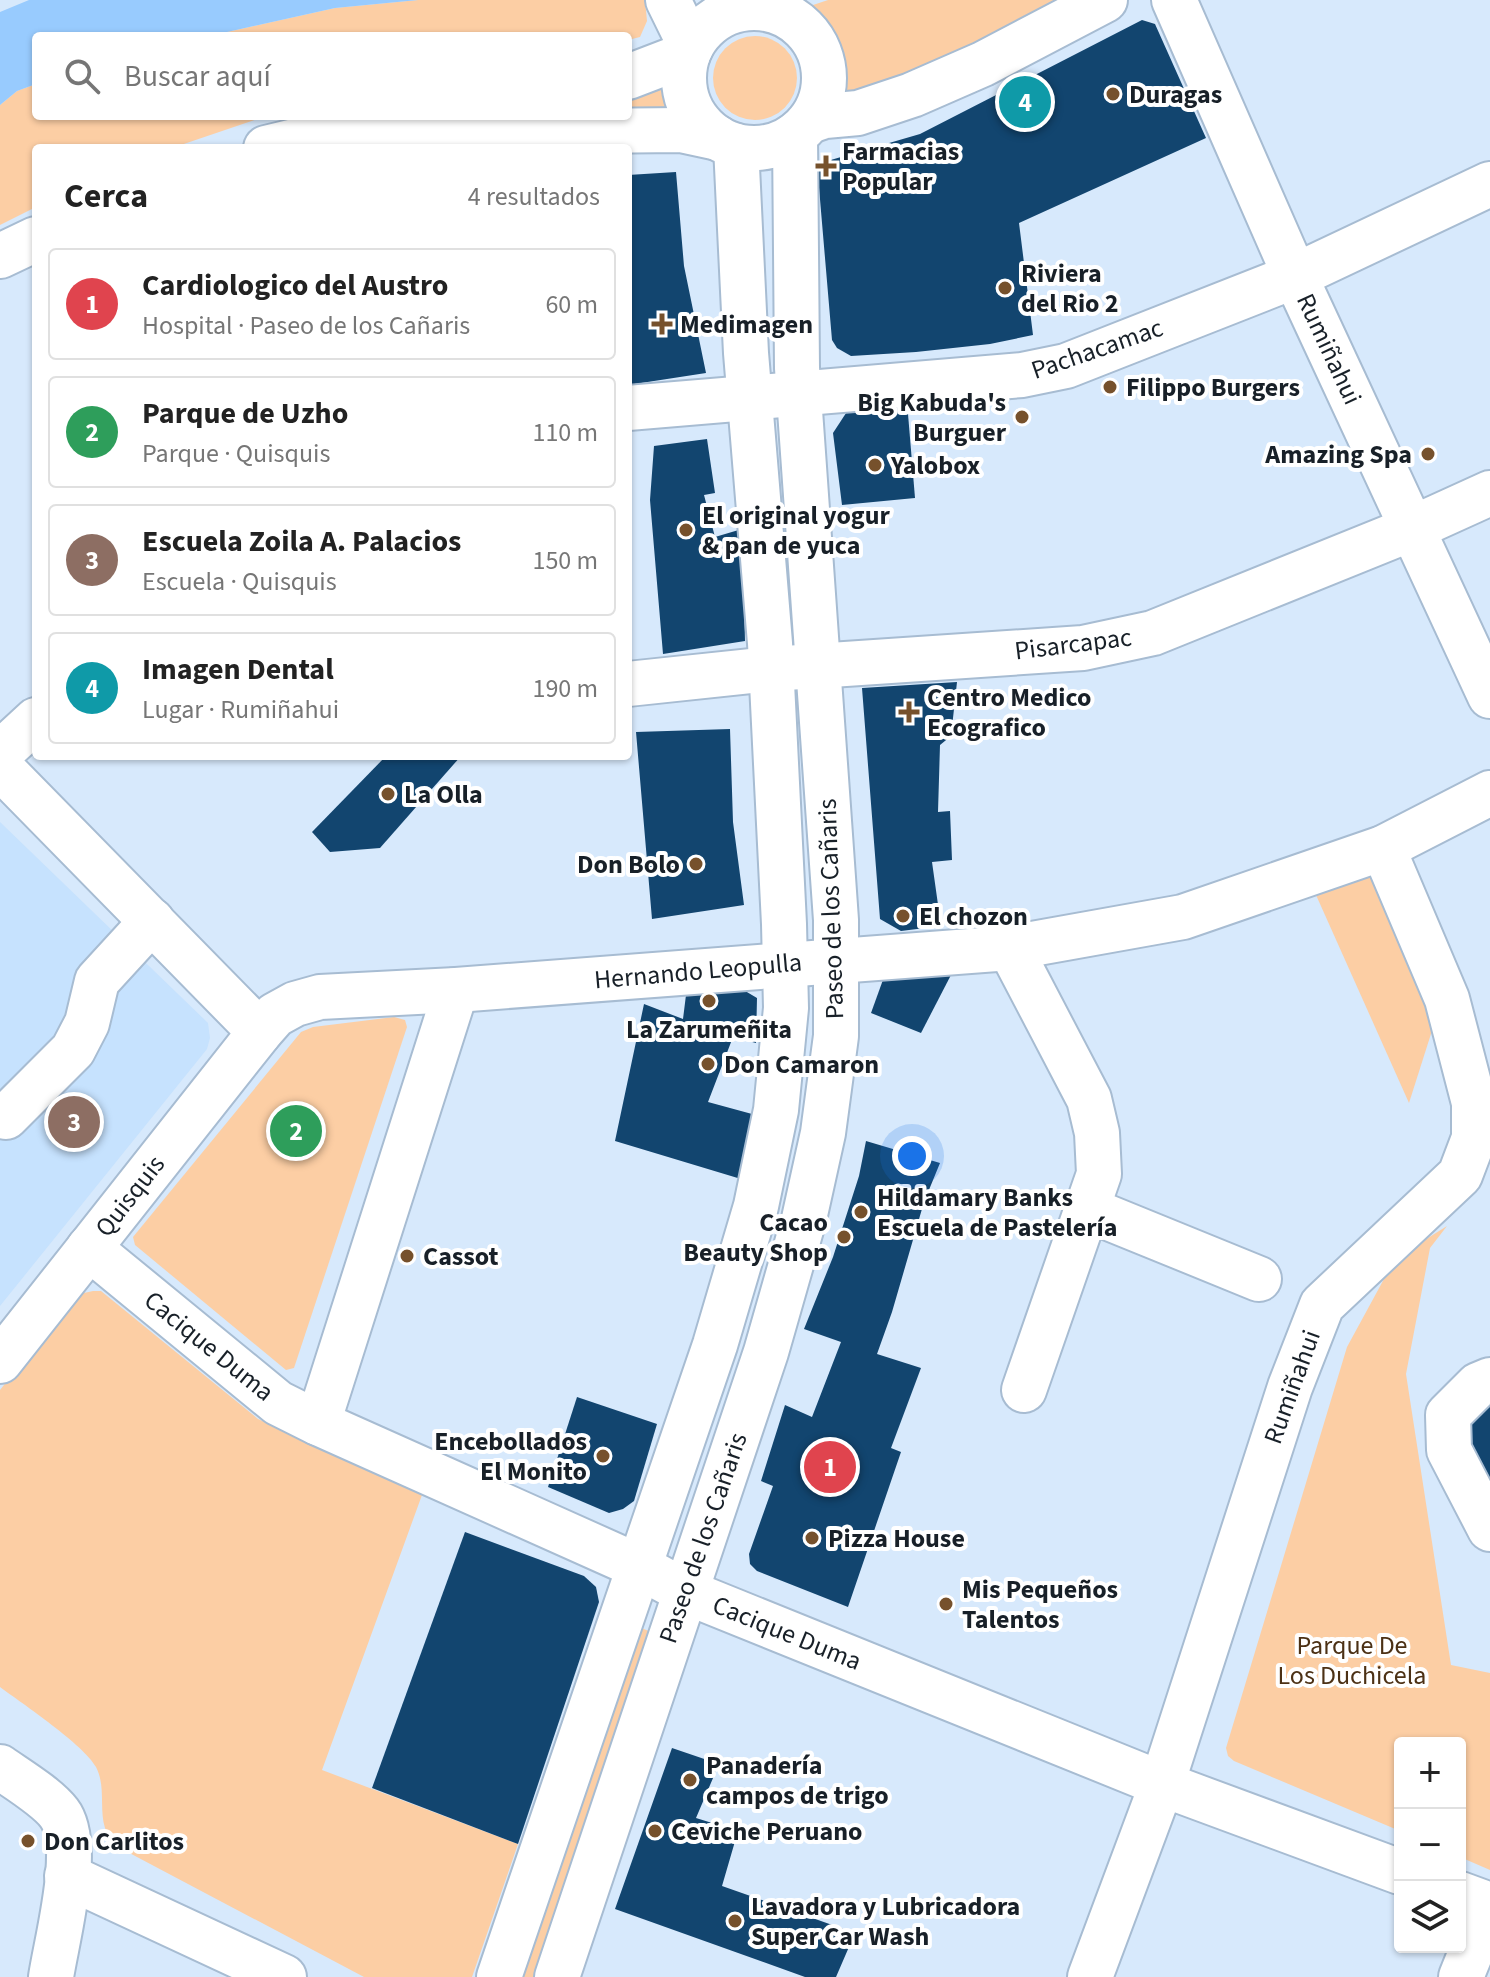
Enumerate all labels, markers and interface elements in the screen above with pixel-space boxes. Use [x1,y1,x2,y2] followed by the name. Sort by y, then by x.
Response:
[32,32,632,120] search box
[60,54,104,98] icon: search
[124,55,271,98] text: Buscar aquí
[999,72,1051,132] pin: 4
[1129,76,1222,113] place label: Duragas
[1104,85,1122,103] marker: Duragas
[842,133,959,200] place label: Farmacias Popular
[817,157,835,175] marker: Farmacias Popular
[64,172,148,221] text: Cerca
[468,178,600,215] text: 4 resultados
[1021,255,1118,322] place label: Riviera del Rio 2
[142,264,448,307] text: Cardiologico del Austro
[996,279,1014,297] marker: Riviera del Rio 2
[85,286,99,323] text: 1
[545,286,598,323] text: 60 m
[1287,287,1371,411] street label: Rumiñahui
[680,306,813,343] place label: Medimagen
[142,307,470,344] text: Hospital · Paseo de los Cañaris
[1026,309,1168,389] street label: Pachacamac
[651,313,673,335] marker: Medimagen
[1126,369,1300,406] place label: Filippo Burgers
[1101,378,1119,396] marker: Filippo Burgers
[857,384,1007,451] place label: Big Kabuda's Burguer
[142,392,348,435] text: Parque de Uzho
[1013,408,1031,426] marker: Big Kabuda's Burguer
[85,414,99,451] text: 2
[532,414,598,451] text: 110 m
[142,435,330,472] text: Parque · Quisquis
[1264,436,1412,473] place label: Amazing Spa
[1419,445,1437,463] marker: Amazing Spa
[890,447,980,484] place label: Yalobox
[866,456,884,474] marker: Yalobox
[702,497,891,564] place label: El original yogur & pan de yuca
[142,520,461,563] text: Escuela Zoila A. Palacios
[677,521,695,539] marker: El original yogur & pan de yuca
[85,542,99,579] text: 3
[532,542,598,579] text: 150 m
[142,563,337,600] text: Escuela · Quisquis
[1012,618,1134,670] street label: Pisarcapac
[142,648,334,691] text: Imagen Dental
[85,670,99,707] text: 4
[532,670,598,707] text: 190 m
[927,679,1091,746] place label: Centro Medico Ecografico
[142,691,339,728] text: Lugar · Rumiñahui
[898,701,920,723] marker: Centro Medico Ecografico
[404,776,483,813] place label: La Olla
[379,785,397,803] marker: La Olla
[809,798,853,1020] street label: Paseo de los Cañaris
[577,846,680,883] place label: Don Bolo
[687,855,705,873] marker: Don Bolo
[919,898,1028,935] place label: El chozon
[894,907,912,925] marker: El chozon
[593,943,803,999] street label: Hernando Leopulla
[700,992,718,1010] marker: La Zarumeñita
[626,1011,792,1048] place label: La Zarumeñita
[724,1046,879,1083] place label: Don Camaron
[699,1055,717,1073] marker: Don Camaron
[48,1092,100,1152] pin: 3
[270,1101,322,1161] pin: 2
[892,1136,932,1176] your location
[86,1147,174,1245] street label: Quisquis
[877,1179,1117,1246] place label: Hildamary Banks Escuela de Pastelería
[852,1203,870,1221] marker: Hildamary Banks Escuela de Pastelería
[683,1204,828,1271] place label: Cacao Beauty Shop
[835,1228,853,1246] marker: Cacao Beauty Shop
[423,1238,499,1275] place label: Cassot
[398,1247,416,1265] marker: Cassot
[136,1282,282,1410] street label: Cacique Duma
[1254,1325,1330,1449] street label: Rumiñahui
[434,1423,587,1490] place label: Encebollados El Monito
[650,1428,756,1648] street label: Paseo de los Cañaris
[804,1437,856,1497] pin: 1
[594,1447,612,1465] marker: Encebollados El Monito
[828,1520,965,1557] place label: Pizza House
[803,1529,821,1547] marker: Pizza House
[962,1571,1118,1638] place label: Mis Pequeños Talentos
[707,1586,867,1680] street label: Cacique Duma
[937,1595,955,1613] marker: Mis Pequeños Talentos
[1278,1627,1426,1694] park label: Parque De Los Duchicela
[1394,1737,1466,1953] map controls
[1394,1737,1466,1809] button: +
[706,1747,889,1814] place label: Panadería campos de trigo
[681,1771,699,1789] marker: Panadería campos de trigo
[1394,1809,1466,1881] button: −
[671,1813,862,1850] place label: Ceviche Peruano
[646,1822,664,1840] marker: Ceviche Peruano
[44,1823,184,1860] place label: Don Carlitos
[19,1832,37,1850] marker: Don Carlitos
[1394,1881,1466,1953] button: layers
[751,1888,1020,1955] place label: Lavadora y Lubricadora Super Car Wash
[726,1912,744,1930] marker: Lavadora y Lubricadora Super Car Wash

